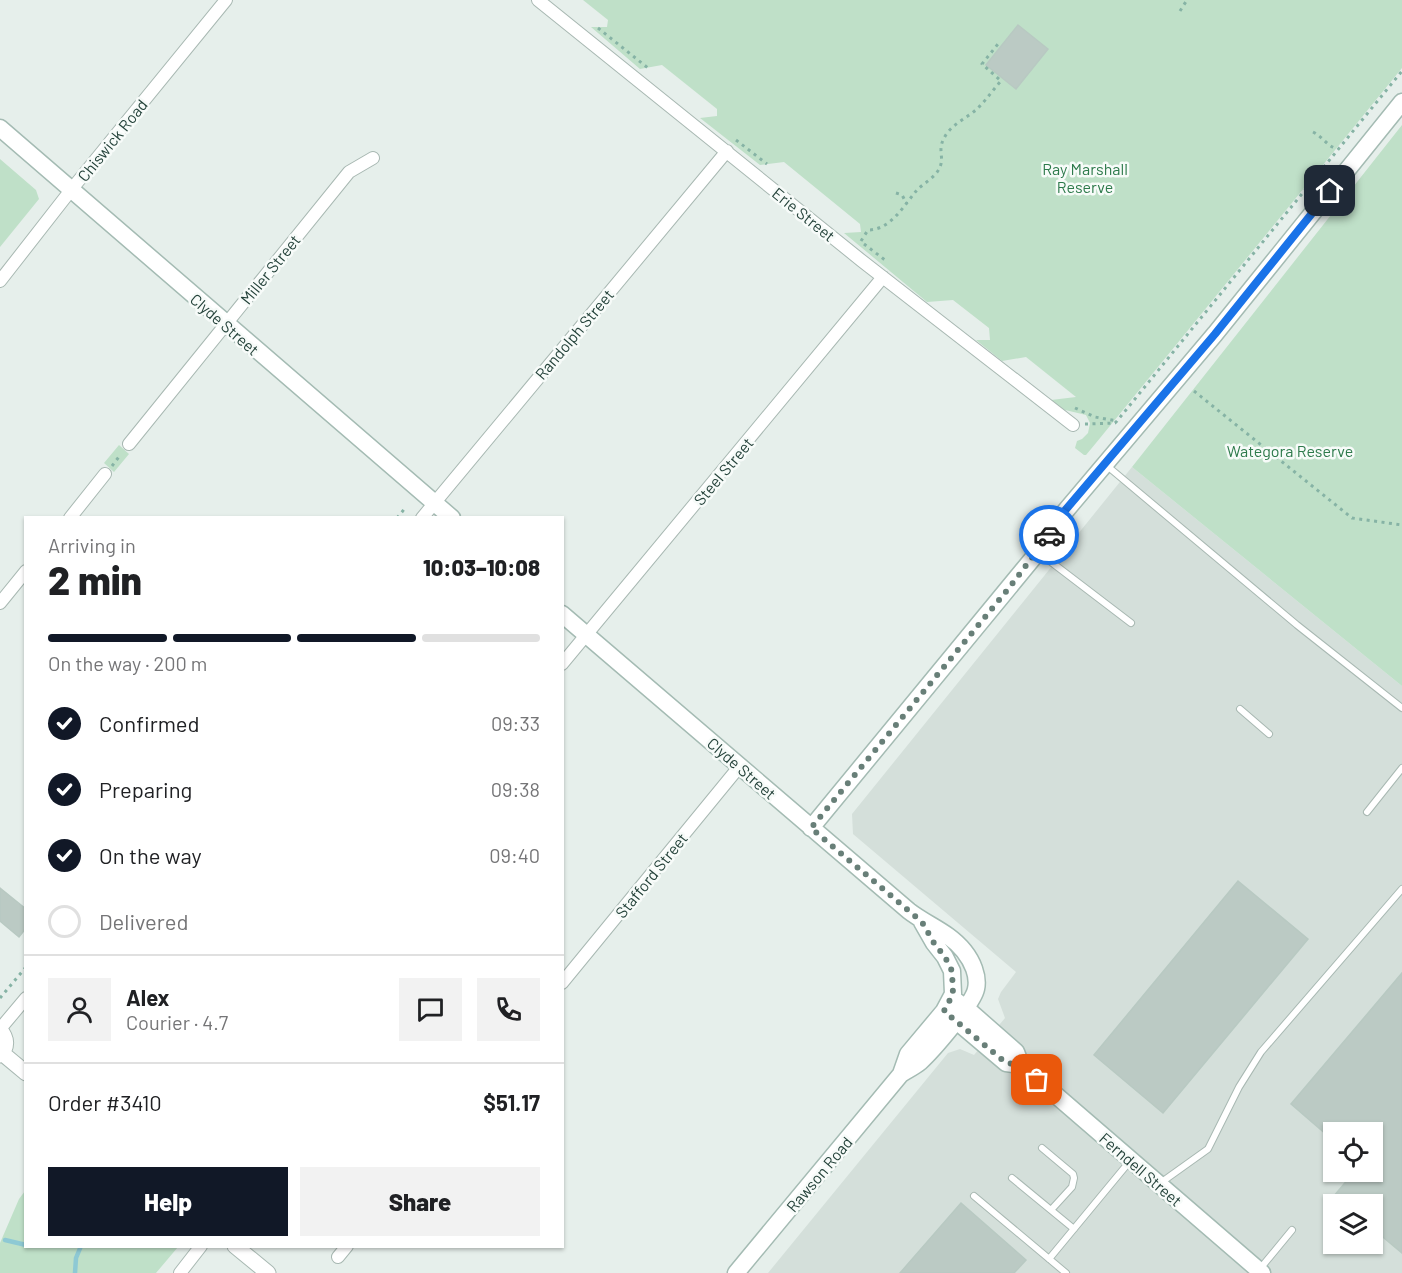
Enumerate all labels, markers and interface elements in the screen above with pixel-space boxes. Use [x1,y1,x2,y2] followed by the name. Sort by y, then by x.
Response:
[73,95,151,185] street label: Chiswick Road
[1042,159,1128,196] park label: Ray Marshall Reserve
[1304,165,1355,216] pin
[1313,174,1346,207] icon: home
[769,183,839,245] street label: Erie Street
[236,230,304,308] street label: Miller Street
[531,285,617,383] street label: Randolph Street
[187,289,263,359] street label: Clyde Street
[689,433,757,509] street label: Steel Street
[1227,441,1353,460] park label: Wategora Reserve
[1019,505,1079,565] courier
[1033,519,1066,552] icon: car
[48,533,136,557] text: Arriving in
[423,554,540,580] text: 10:03–10:08
[48,556,142,603] text: 2 min
[48,651,207,675] text: On the way · 200 m
[48,707,81,740] icon: check
[99,710,199,736] text: Confirmed
[491,711,540,735] text: 09:33
[704,733,780,803] street label: Clyde Street
[48,773,81,806] icon: check
[99,776,192,802] text: Preparing
[491,777,540,801] text: 09:38
[611,829,691,921] street label: Stafford Street
[48,839,81,872] icon: check
[99,842,202,868] text: On the way
[489,843,540,867] text: 09:40
[99,908,188,934] text: Delivered
[48,978,111,1041] button: person
[399,978,462,1041] button: chat
[477,978,540,1041] button: phone
[126,984,169,1010] text: Alex
[126,1010,228,1034] text: Courier · 4.7
[1011,1054,1062,1105] pin
[1020,1063,1053,1096] icon: bag
[48,1089,162,1115] text: Order #3410
[483,1089,540,1115] text: $51.17
[1323,1122,1383,1254] map controls
[1323,1122,1383,1182] button: locate
[1096,1128,1186,1210] street label: Ferndell Street
[782,1132,856,1216] street label: Rawson Road
[48,1167,288,1236] button: Help
[300,1167,540,1236] button: Share
[1323,1194,1383,1254] button: layers

